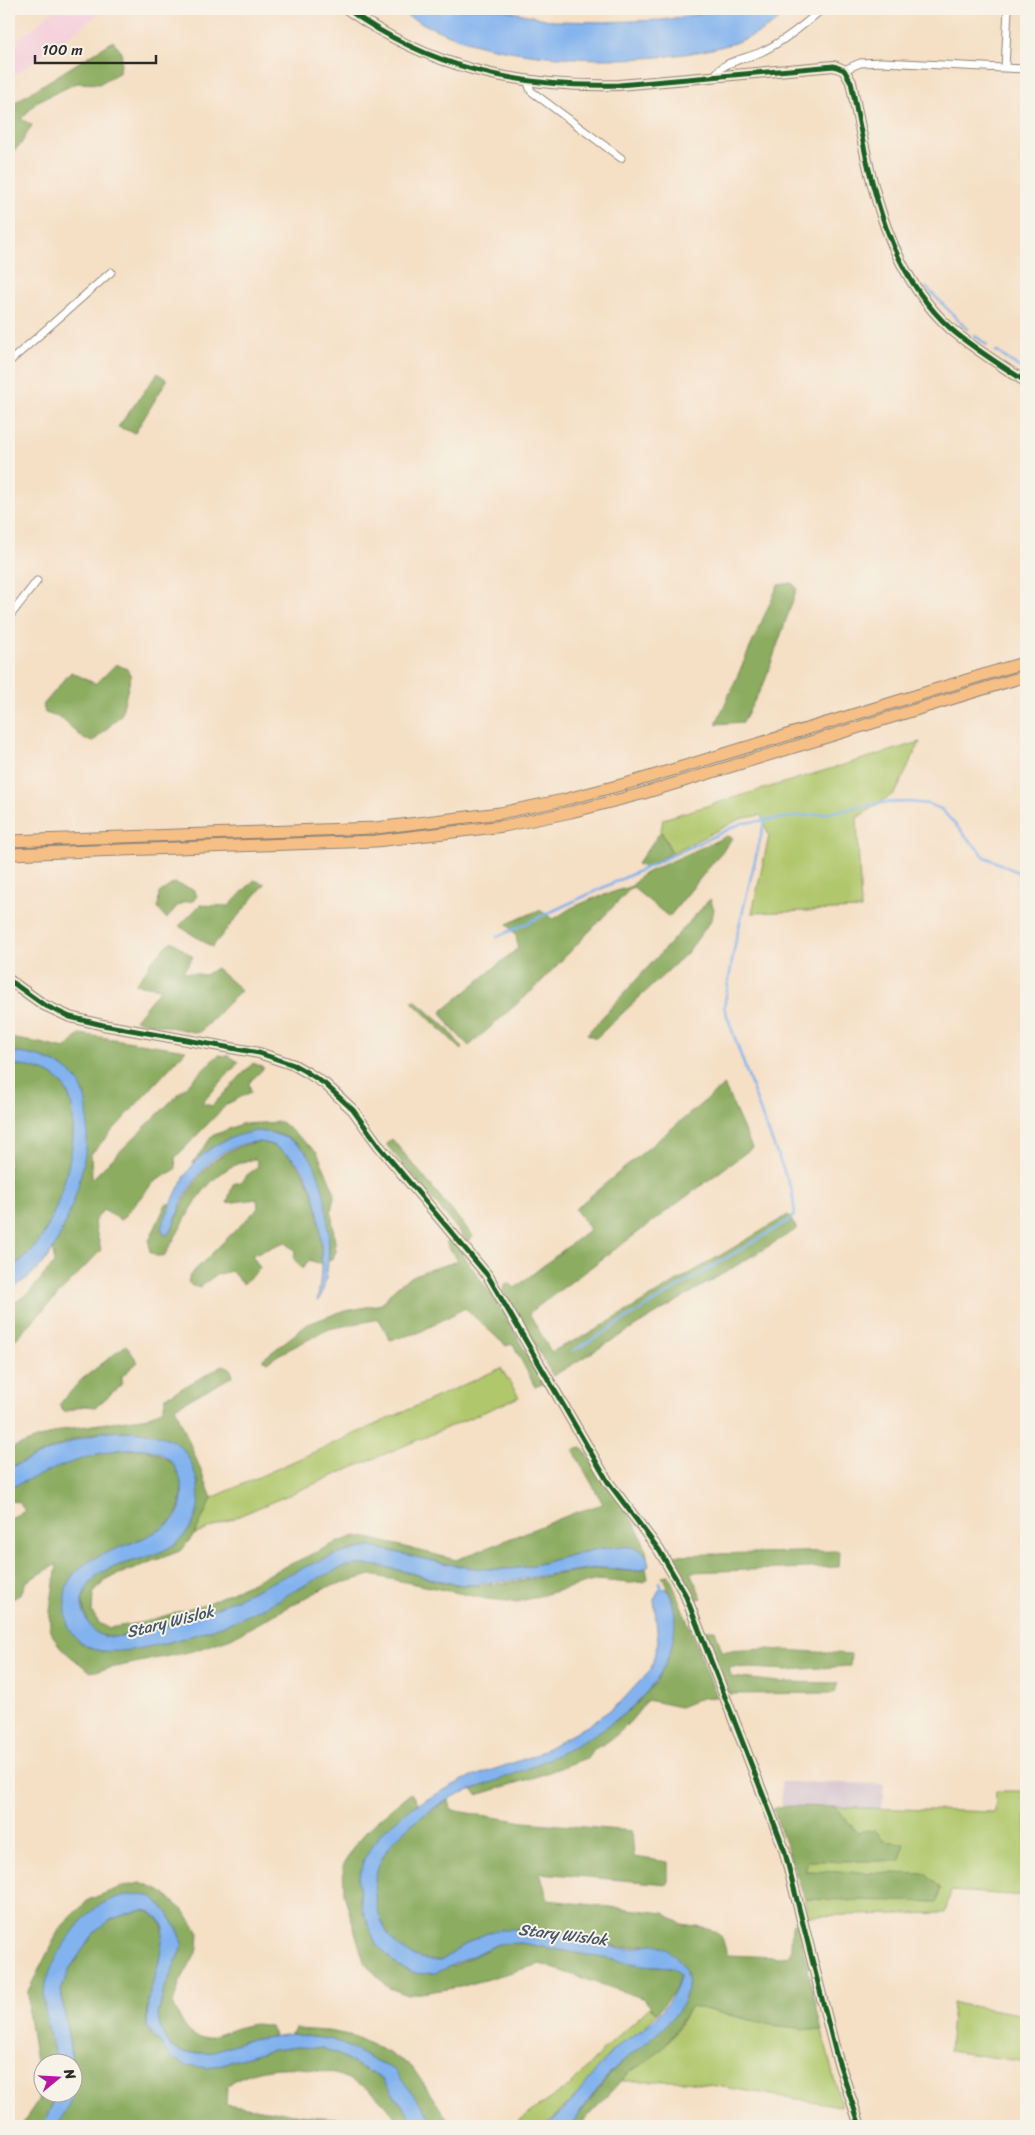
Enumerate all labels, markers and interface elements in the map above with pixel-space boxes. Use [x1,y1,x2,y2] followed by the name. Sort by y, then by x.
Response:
[35,32,156,64] scale bar
[42,37,83,63] text: 100 m
[123,1596,218,1646] water label: Stary Wislok
[517,1915,611,1955] water label: Stary Wislok
[32,2052,82,2102] north arrow
[56,2065,83,2083] text: N

